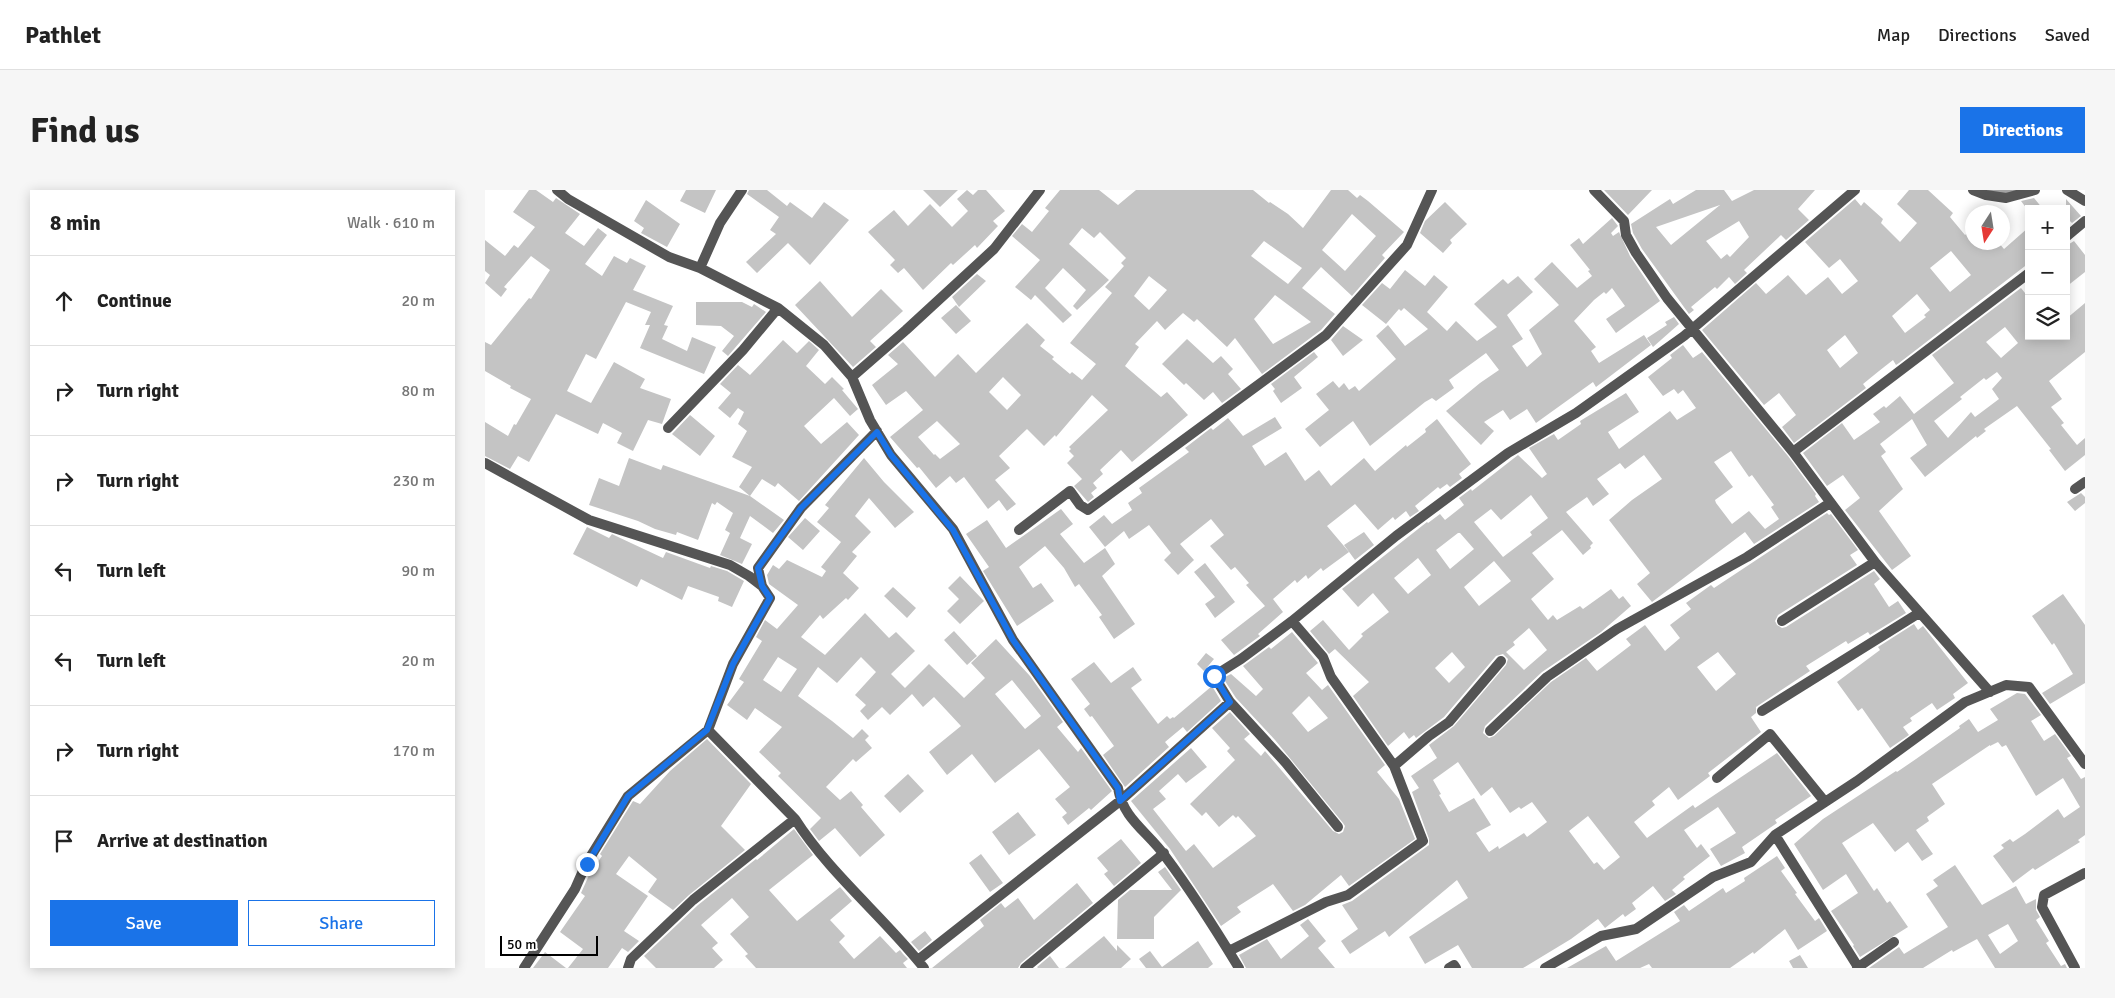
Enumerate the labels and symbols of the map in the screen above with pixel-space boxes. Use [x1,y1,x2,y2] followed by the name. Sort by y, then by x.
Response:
[1965,205,2010,250] north arrow
[1203,665,1226,688] route start
[576,853,599,876] route end
[500,933,597,956] scale bar

